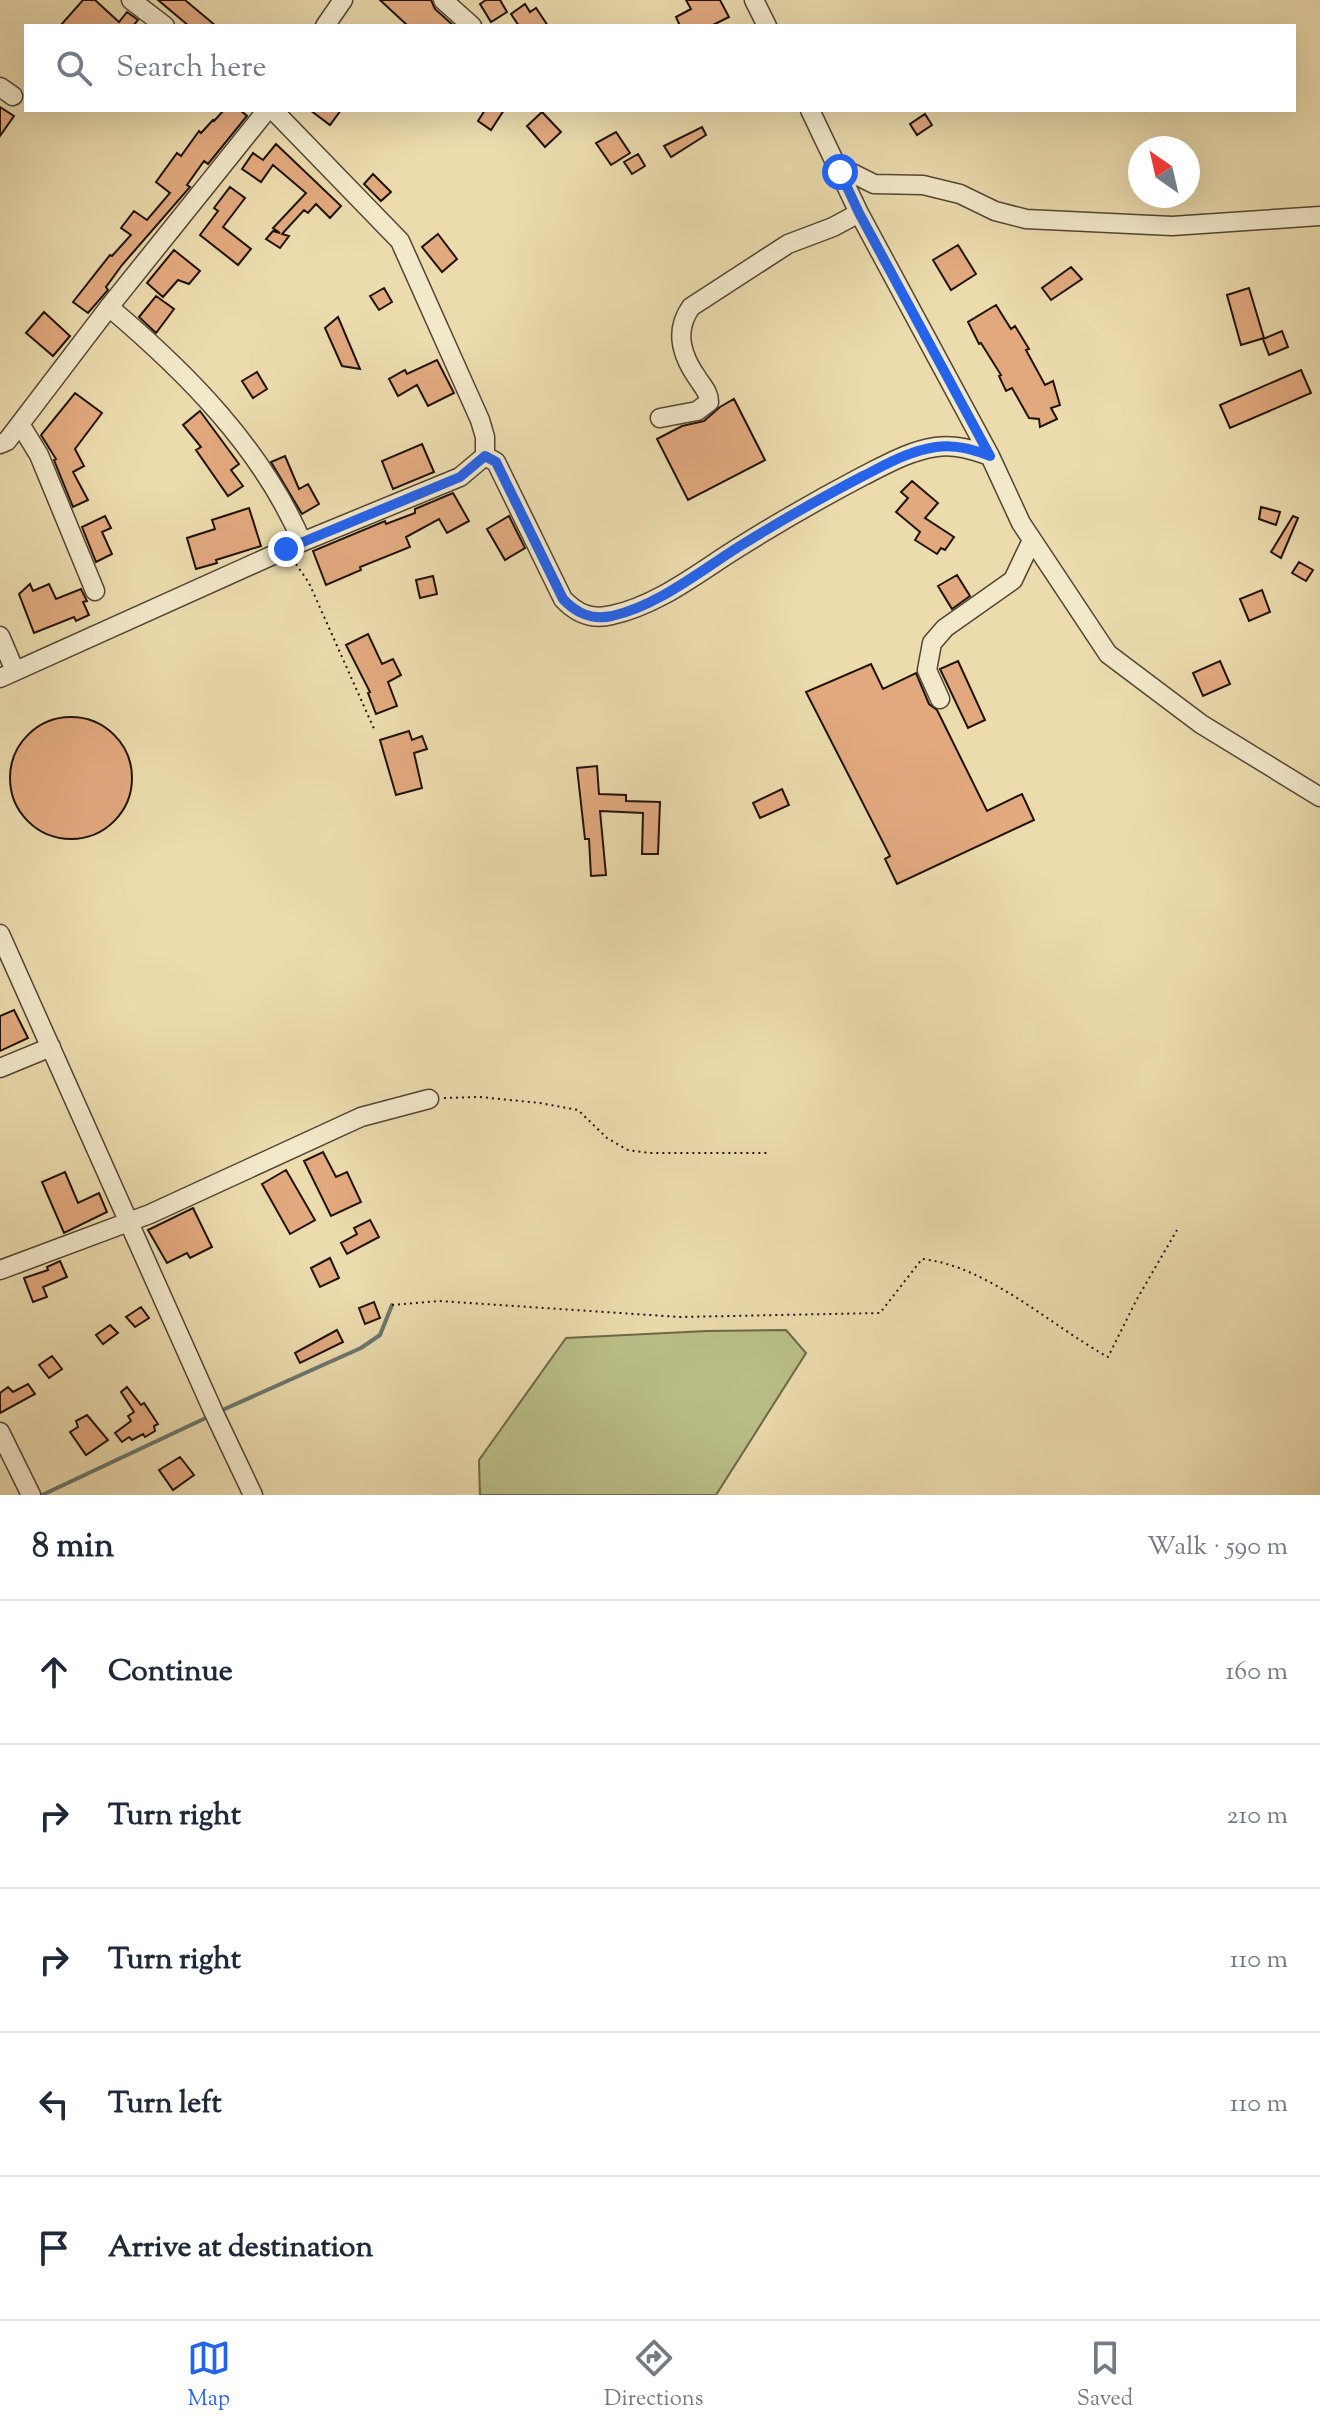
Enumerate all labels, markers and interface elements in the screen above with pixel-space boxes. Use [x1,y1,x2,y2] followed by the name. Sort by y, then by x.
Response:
[24,24,1296,112] search box
[52,46,96,90] icon: search
[116,47,266,90] text: Search here
[1128,136,1200,208] north arrow
[822,154,858,190] route start
[268,531,304,567] route end
[32,1523,114,1572] text: 8 min
[1147,1529,1288,1566] text: Walk · 590 m
[32,1650,76,1694] icon: ahead
[108,1651,233,1694] text: Continue
[1225,1654,1288,1691] text: 160 m
[32,1794,76,1838] icon: right
[108,1795,241,1838] text: Turn right
[1226,1798,1288,1835] text: 210 m
[32,1938,76,1982] icon: right
[108,1939,241,1982] text: Turn right
[1230,1942,1288,1979] text: 110 m
[32,2082,76,2126] icon: left
[108,2083,222,2126] text: Turn left
[1230,2086,1288,2123] text: 110 m
[32,2226,76,2270] icon: arrive
[108,2227,373,2270] text: Arrive at destination
[187,2336,231,2416] tab: Map
[604,2336,703,2416] tab: Directions
[1077,2336,1133,2416] tab: Saved

